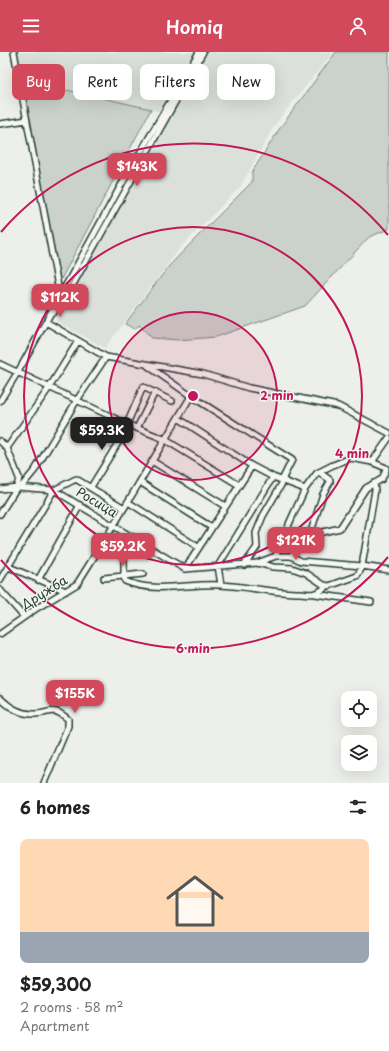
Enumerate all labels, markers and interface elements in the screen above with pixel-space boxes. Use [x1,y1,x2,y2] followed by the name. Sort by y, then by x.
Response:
[166,13,223,40] text: Homiq
[20,15,42,37] icon: menu
[347,15,369,37] icon: person
[12,64,65,100] chip: Buy
[73,64,132,100] chip: Rent
[140,64,209,100] chip: Filters
[217,64,275,100] chip: New
[109,153,165,187] pin: $143K
[116,156,158,175] text: $143K
[32,284,88,318] pin: $112K
[41,287,79,306] text: $112K
[260,386,294,404] text: 2 min
[186,389,200,403] centre of rings
[69,417,135,451] pin: $59.3K
[79,420,125,439] text: $59.3K
[335,444,369,462] text: 4 min
[73,482,122,522] street label: Росица
[268,527,324,561] pin: $121K
[276,530,316,549] text: $121K
[90,533,156,567] pin: $59.2K
[100,536,146,555] text: $59.2K
[16,569,71,614] street label: Дружба
[176,639,210,657] text: 6 min
[47,680,103,714] pin: $155K
[55,683,95,702] text: $155K
[341,691,377,771] map controls
[341,691,377,727] button: locate
[341,735,377,771] button: layers
[20,794,90,820] text: 6 homes
[347,796,369,818] icon: filters
[159,865,231,937] icon: home
[20,971,92,997] text: $59,300
[20,997,123,1016] text: 2 rooms · 58 m²
[20,1016,89,1035] text: Apartment

